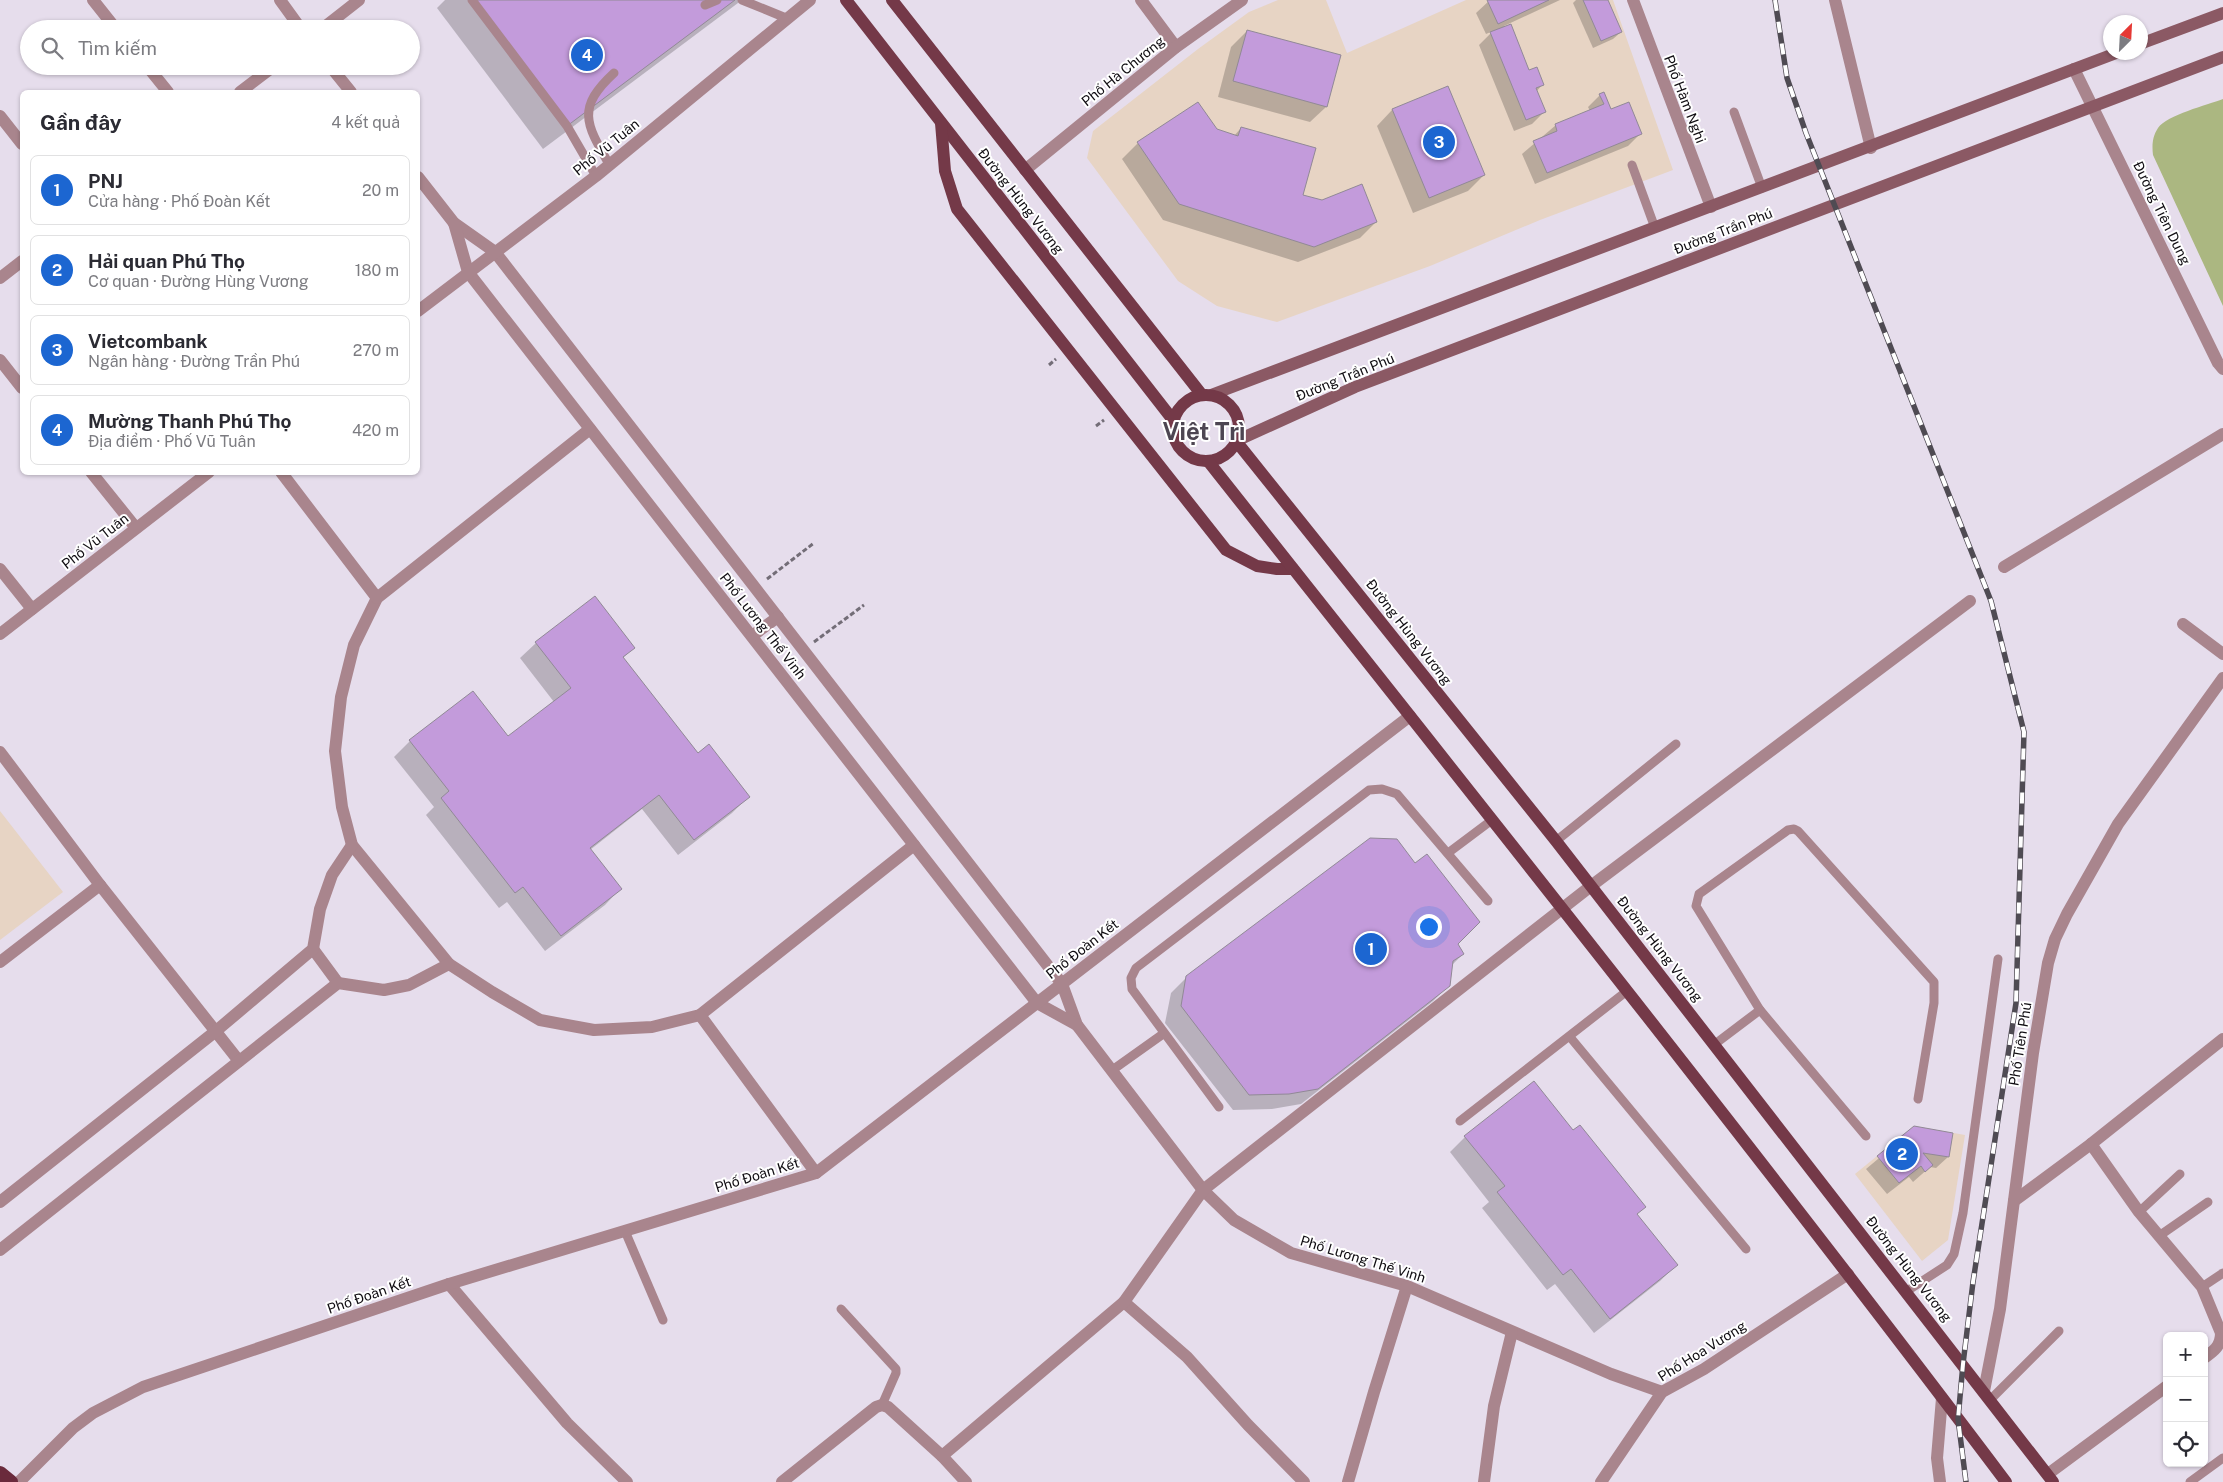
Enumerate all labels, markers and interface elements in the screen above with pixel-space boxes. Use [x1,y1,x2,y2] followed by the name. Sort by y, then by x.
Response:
[2103,15,2148,60] north arrow
[20,20,420,75] search box
[1078,33,1168,109] street label: Phố Hà Chương
[38,34,66,62] icon: search
[571,36,603,74] pin: 4
[78,37,157,59] text: Tìm kiếm
[1661,53,1709,145] street label: Phố Hàm Nghi
[40,110,122,135] text: Gần đây
[331,113,400,132] text: 4 kết quả
[570,116,642,178] street label: Phố Vũ Tuân
[1423,123,1455,161] pin: 3
[975,145,1067,257] street label: Đường Hùng Vương
[2130,159,2194,268] street label: Đường Tiên Dung
[88,170,123,192] text: PNJ
[54,181,60,200] text: 1
[362,181,399,200] text: 20 m
[88,192,271,211] text: Cửa hàng · Phố Đoàn Kết
[1671,205,1775,257] street label: Đường Trần Phú
[88,250,245,272] text: Hải quan Phú Thọ
[52,261,62,280] text: 2
[355,261,399,280] text: 180 m
[88,272,309,291] text: Cơ quan · Đường Hùng Vương
[88,330,208,352] text: Vietcombank
[52,341,62,360] text: 3
[353,341,399,360] text: 270 m
[1293,350,1397,404] street label: Đường Trần Phú
[88,352,300,371] text: Ngân hàng · Đường Trần Phú
[88,410,291,432] text: Mường Thanh Phú Thọ
[1163,417,1245,445] district label: Việt Trì
[52,421,62,440] text: 4
[352,421,399,440] text: 420 m
[88,432,256,451] text: Địa điểm · Phố Vũ Tuân
[58,510,132,572] street label: Phố Vũ Tuân
[717,570,809,682] street label: Phố Lương Thế Vinh
[1363,576,1455,688] street label: Đường Hùng Vương
[1614,893,1706,1005] street label: Đường Hùng Vương
[1416,914,1442,940] your location
[1043,916,1121,982] street label: Phố Đoàn Kết
[1355,930,1387,968] pin: 1
[2005,1001,2035,1087] street label: Phố Tiên Phú
[1886,1135,1918,1173] pin: 2
[713,1155,801,1195] street label: Phố Đoàn Kết
[1863,1213,1955,1325] street label: Đường Hùng Vương
[1298,1232,1428,1286] street label: Phố Lương Thế Vinh
[325,1273,413,1317] street label: Phố Đoàn Kết
[1655,1317,1749,1385] street label: Phố Hoa Vương
[2163,1332,2208,1467] map controls
[2163,1332,2208,1377] button: +
[2163,1377,2208,1422] button: −
[2163,1422,2208,1467] button: locate

